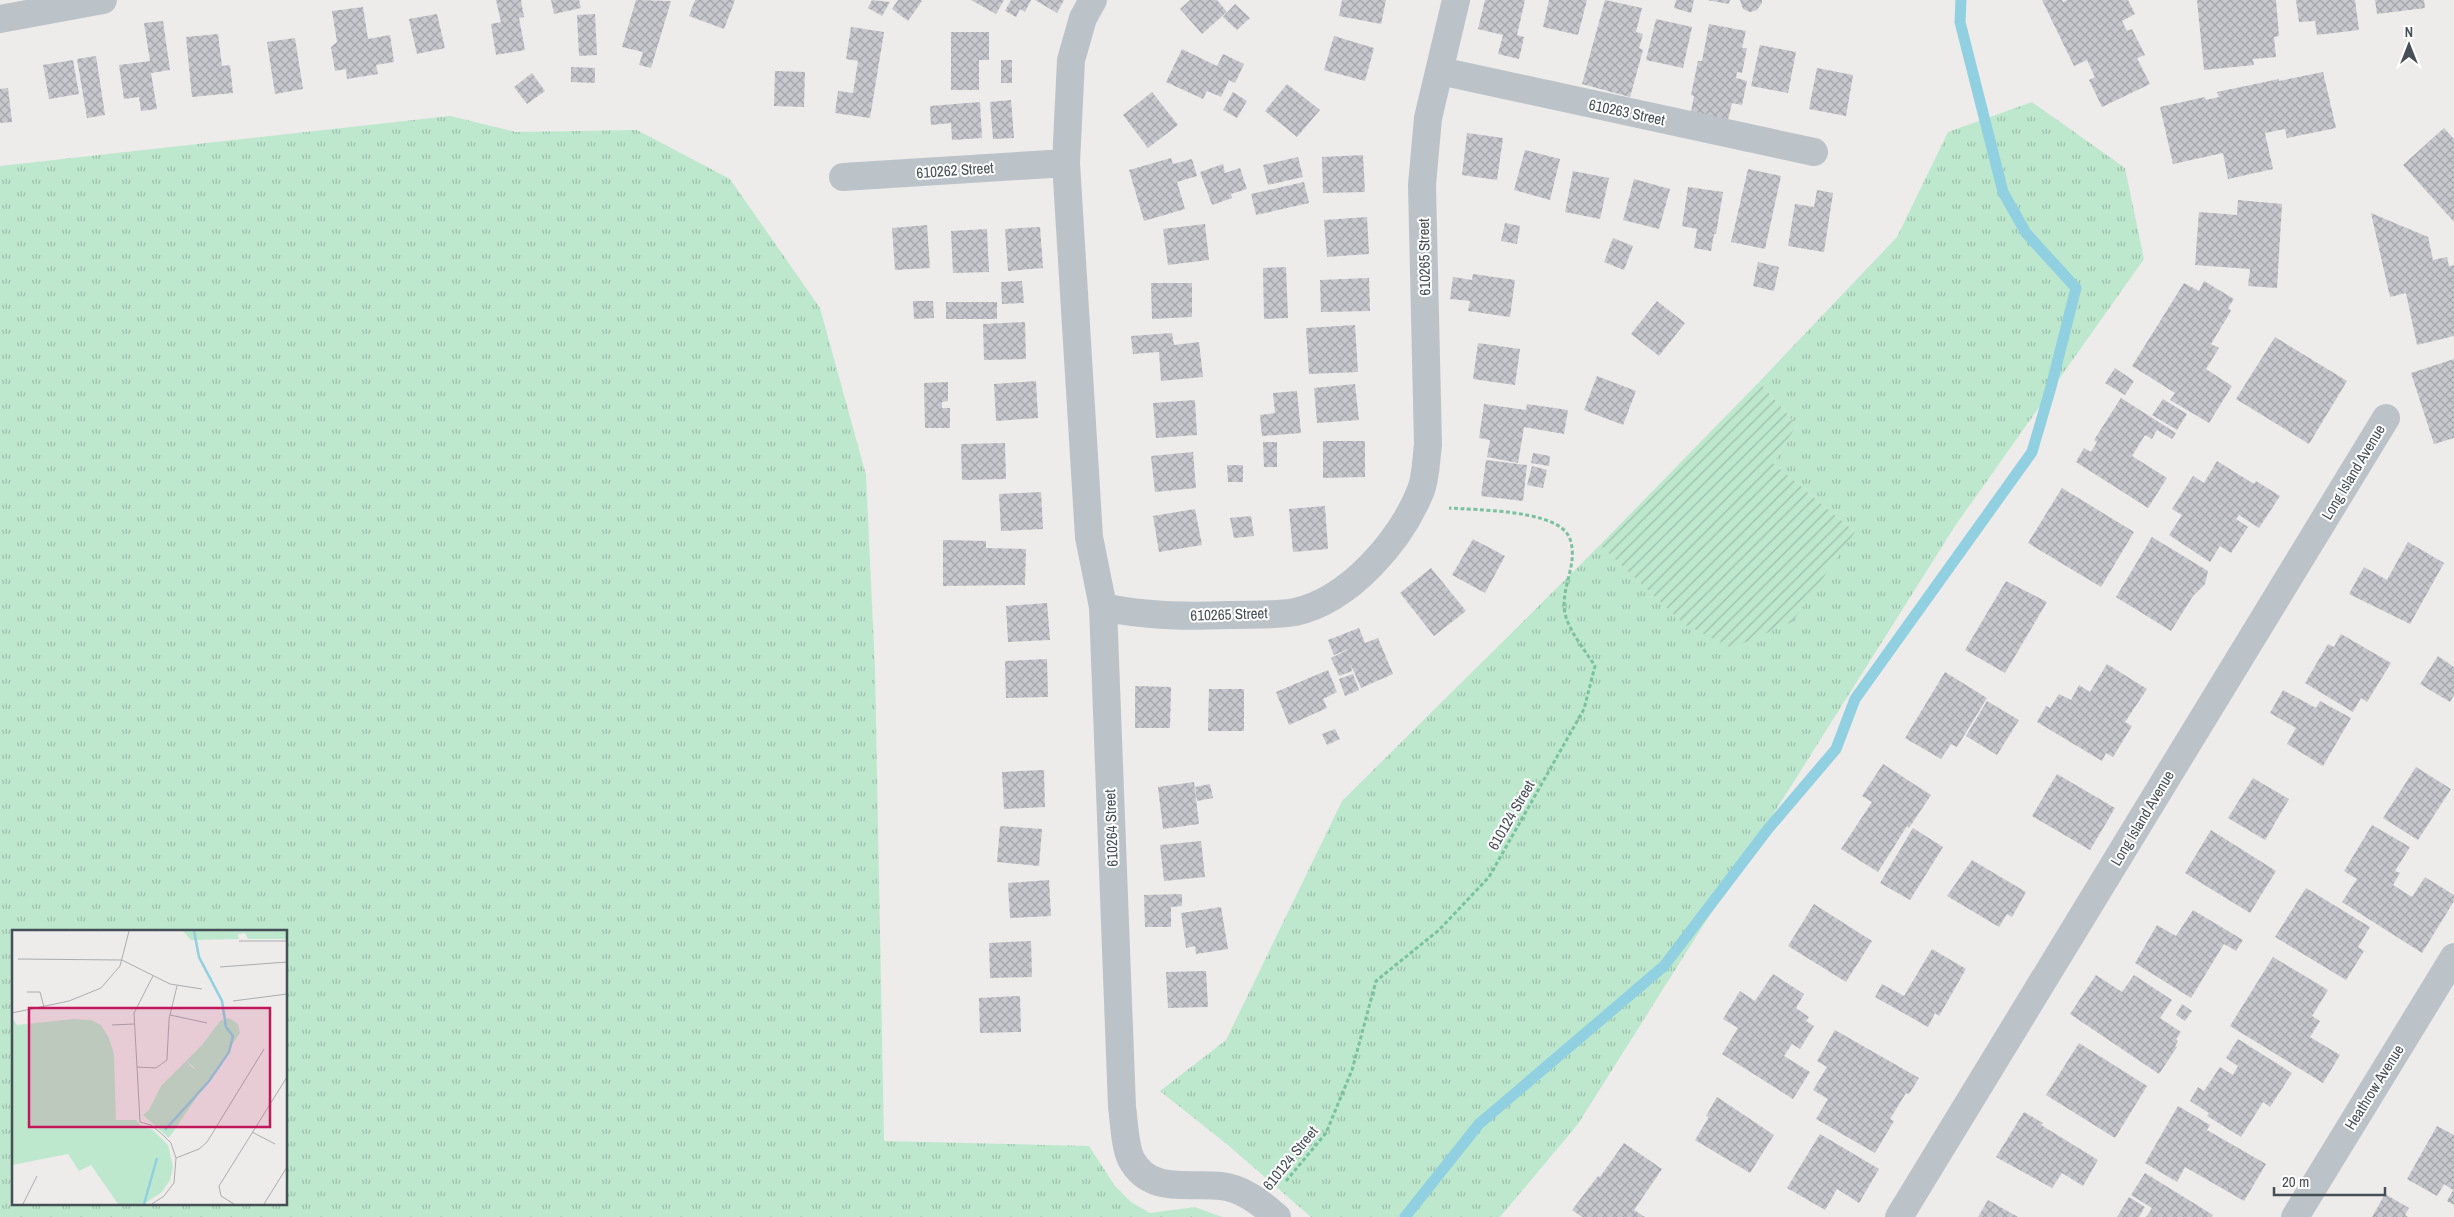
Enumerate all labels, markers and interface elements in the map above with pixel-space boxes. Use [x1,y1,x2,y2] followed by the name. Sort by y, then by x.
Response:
[2384,20,2434,70] north arrow
[2405,23,2413,41] text: N
[1587,94,1668,130] street label: 610263 Street
[916,157,995,183] street label: 610262 Street
[1413,218,1435,296] street label: 610265 Street
[2316,420,2390,524] street label: Long Island Avenue
[1190,602,1269,626] street label: 610265 Street
[2105,766,2179,870] street label: Long Island Avenue
[1483,776,1540,854] street label: 610124 Street
[1099,788,1123,867] street label: 610264 Street
[12,930,288,1204] inset map
[2339,1040,2409,1134] street label: Heathrow Avenue
[1258,1121,1323,1195] street label: 610124 Street
[2274,1164,2385,1196] scale bar
[2282,1171,2309,1192] text: 20 m

